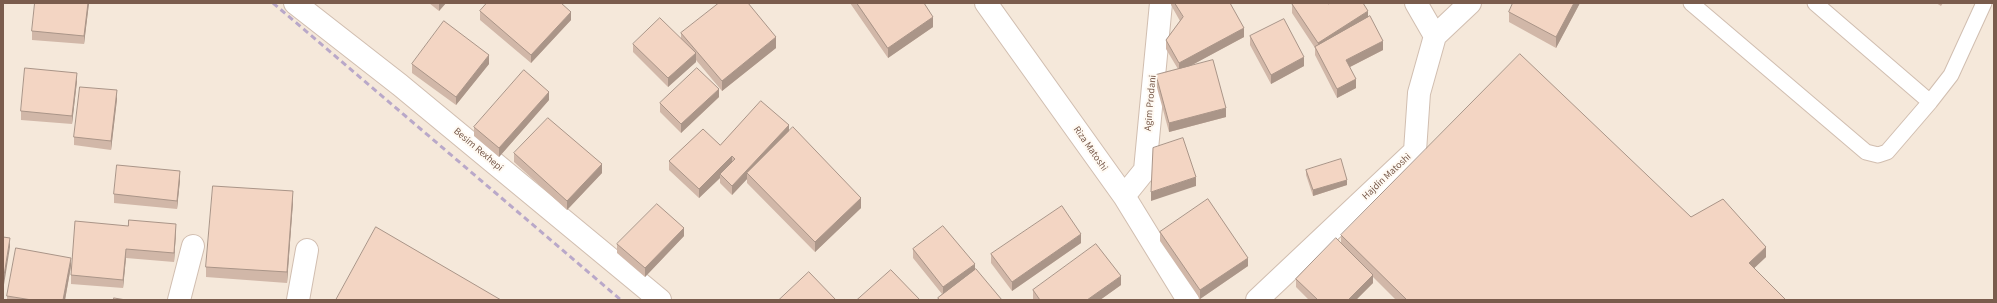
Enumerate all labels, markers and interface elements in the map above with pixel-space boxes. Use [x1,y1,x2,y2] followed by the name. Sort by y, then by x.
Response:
[1143,74,1159,132] street label: Agim Prodani
[1070,124,1110,174] street label: Riza Matoshi
[451,126,505,174] street label: Besim Rexhepi
[1360,151,1414,203] street label: Hajdin Matoshi

